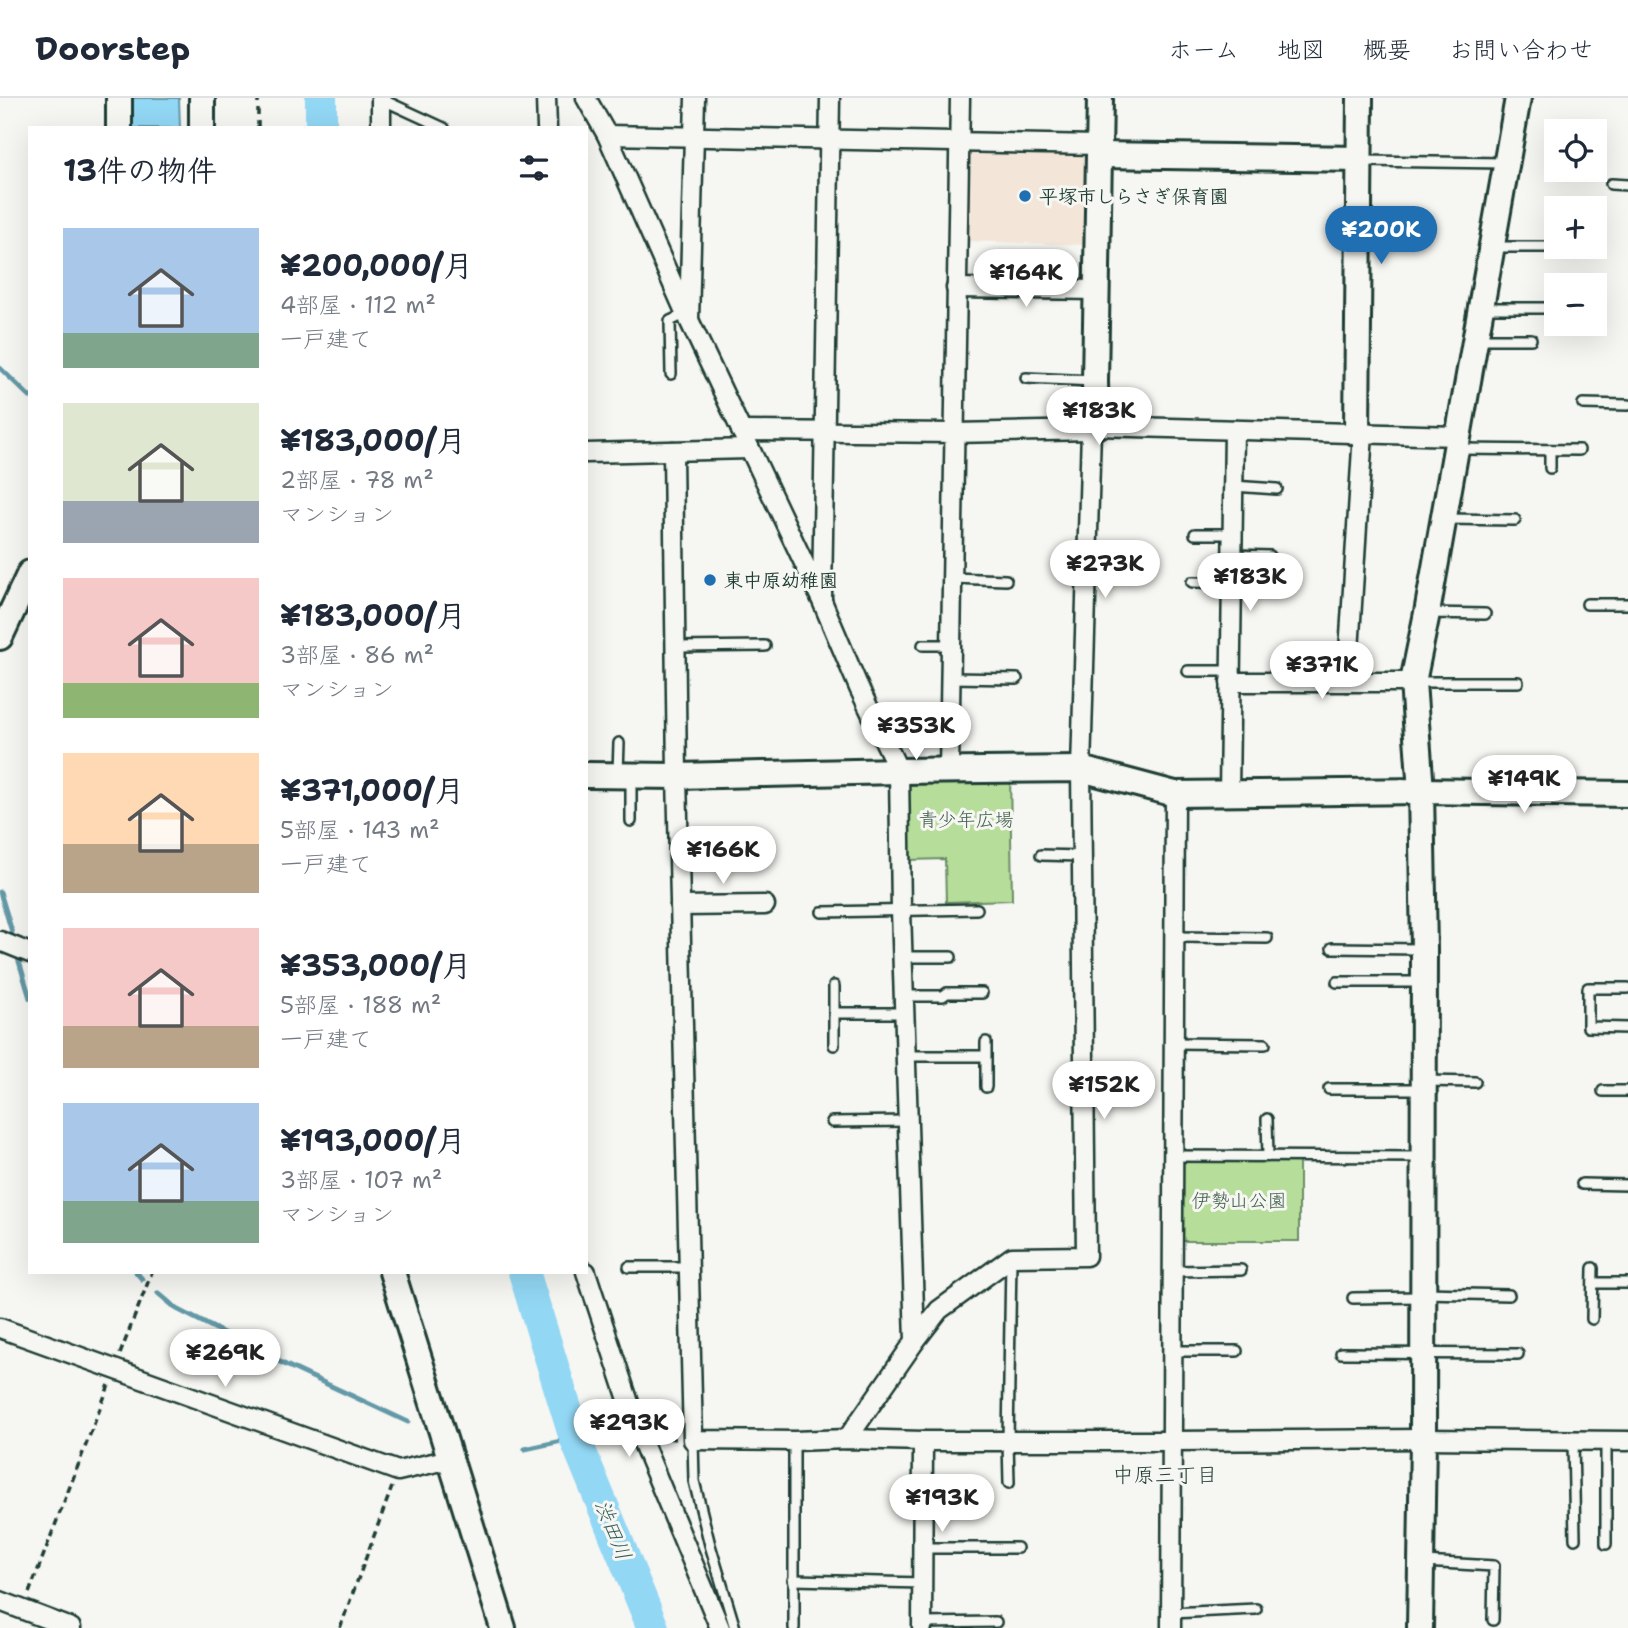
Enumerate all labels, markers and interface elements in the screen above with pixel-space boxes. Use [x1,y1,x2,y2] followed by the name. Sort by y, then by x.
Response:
[35,26,190,71] text: Doorstep
[1168,34,1239,66] text: ホーム
[1277,34,1325,66] text: 地図
[1363,34,1411,66] text: 概要
[1449,34,1593,66] text: お問い合わせ
[1544,119,1607,336] map controls
[1544,119,1607,182] button: locate
[515,149,553,187] icon: filters
[63,150,217,191] text: 13件の物件
[1039,184,1229,209] place label: 平塚市しらさぎ保育園
[1017,188,1033,204] marker: 平塚市しらさぎ保育園
[1544,196,1607,259] button: +
[1332,206,1430,266] pin: ¥200K
[1341,214,1421,244] text: ¥200K
[280,245,473,286] text: ¥200,000/月
[977,250,1075,309] pin: ¥164K
[119,256,203,340] icon: home
[989,257,1063,287] text: ¥164K
[1544,273,1607,336] button: −
[280,290,436,320] text: 4部屋 · 112 m²
[280,324,372,354] text: 一戸建て
[1050,388,1148,447] pin: ¥183K
[1062,395,1136,425] text: ¥183K
[280,420,466,461] text: ¥183,000/月
[119,431,203,515] icon: home
[280,465,434,495] text: 2部屋 · 78 m²
[280,499,394,529] text: マンション
[1056,540,1154,600] pin: ¥273K
[1066,548,1144,578] text: ¥273K
[1201,554,1299,613] pin: ¥183K
[1213,561,1287,591] text: ¥183K
[724,568,838,593] place label: 東中原幼稚園
[702,572,718,588] marker: 東中原幼稚園
[280,595,466,636] text: ¥183,000/月
[119,606,203,690] icon: home
[280,640,434,670] text: 3部屋 · 86 m²
[1273,642,1371,701] pin: ¥371K
[1286,649,1358,679] text: ¥371K
[280,674,394,704] text: マンション
[867,702,965,762] pin: ¥353K
[877,710,955,740] text: ¥353K
[1475,756,1573,815] pin: ¥149K
[1488,763,1560,793] text: ¥149K
[280,770,464,811] text: ¥371,000/月
[119,781,203,865] icon: home
[918,807,1014,832] park label: 青少年広場
[280,815,440,845] text: 5部屋 · 143 m²
[674,826,772,886] pin: ¥166K
[686,834,760,864] text: ¥166K
[280,849,372,879] text: 一戸建て
[280,945,472,986] text: ¥353,000/月
[119,956,203,1040] icon: home
[280,990,441,1020] text: 5部屋 · 188 m²
[280,1024,372,1054] text: 一戸建て
[1055,1062,1153,1121] pin: ¥152K
[1068,1069,1140,1099] text: ¥152K
[280,1120,466,1161] text: ¥193,000/月
[119,1131,203,1215] icon: home
[280,1165,442,1195] text: 3部屋 · 107 m²
[1191,1188,1287,1213] park label: 伊勢山公園
[280,1199,394,1229] text: マンション
[176,1330,274,1389] pin: ¥269K
[186,1337,264,1367] text: ¥269K
[580,1400,678,1459] pin: ¥293K
[590,1407,668,1437] text: ¥293K
[1113,1461,1218,1489] district label: 中原三丁目
[893,1474,991,1534] pin: ¥193K
[905,1482,979,1512] text: ¥193K
[588,1496,638,1564] water label: 渋田川

